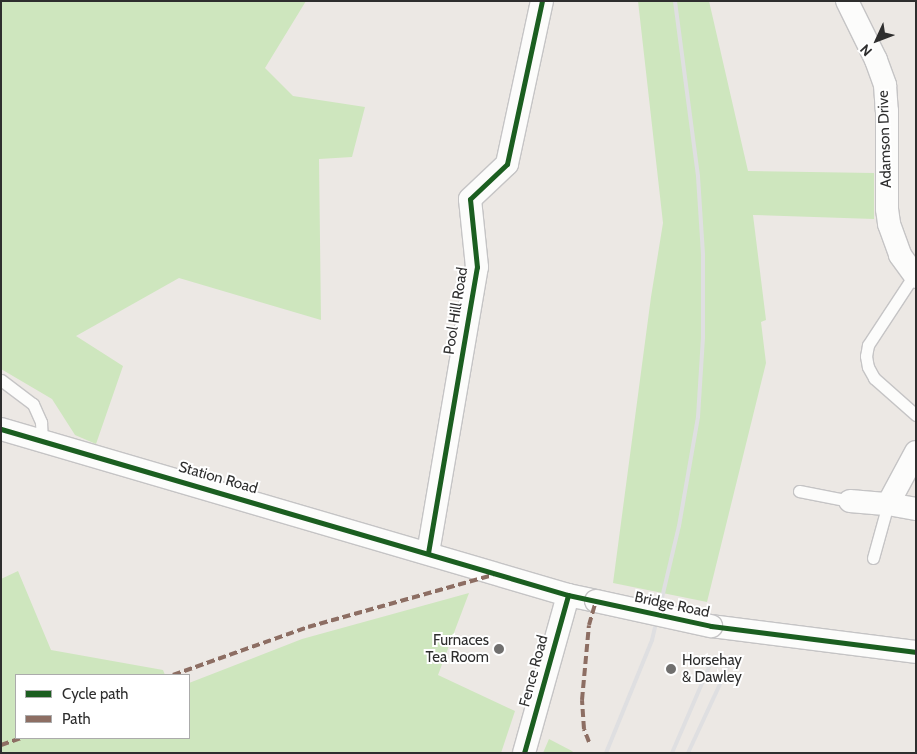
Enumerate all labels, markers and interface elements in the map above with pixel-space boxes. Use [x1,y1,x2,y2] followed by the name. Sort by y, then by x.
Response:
[852,15,902,65] north arrow
[856,40,876,60] text: N
[874,90,896,188] street label: Adamson Drive
[440,266,472,356] street label: Pool Hill Road
[176,458,260,498] street label: Station Road
[633,588,711,622] street label: Bridge Road
[426,631,489,666] place label: Furnaces Tea Room
[516,633,552,709] street label: Fence Road
[493,643,505,655] marker: Furnaces Tea Room
[682,651,742,686] place label: Horsehay & Dawley
[664,662,678,676] marker: Horsehay & Dawley
[15,674,190,739] legend
[62,685,128,703] text: Cycle path
[62,710,91,728] text: Path

